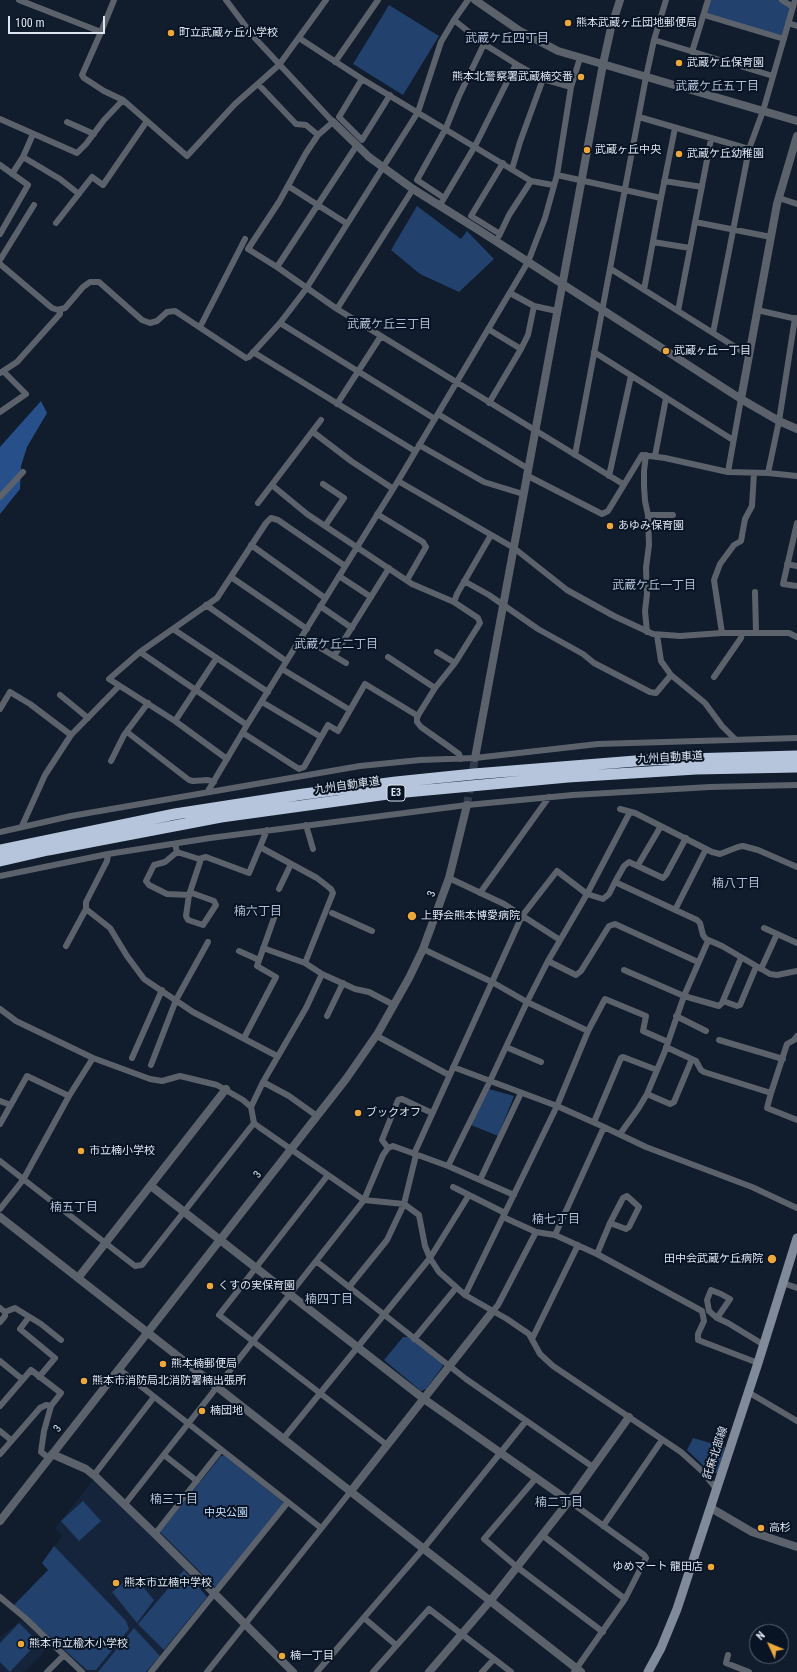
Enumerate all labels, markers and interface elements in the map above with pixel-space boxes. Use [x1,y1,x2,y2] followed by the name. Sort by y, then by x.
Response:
[10,8,107,34] scale bar
[15,16,45,30] text: 100 m
[576,16,697,30] place label: 熊本武蔵ヶ丘団地郵便局
[563,18,573,28] marker: 熊本武蔵ヶ丘団地郵便局
[179,26,278,40] place label: 町立武蔵ヶ丘小学校
[166,28,176,38] marker: 町立武蔵ヶ丘小学校
[465,32,549,46] district label: 武蔵ケ丘四丁目
[687,56,764,70] place label: 武蔵ケ丘保育園
[674,58,684,68] marker: 武蔵ケ丘保育園
[452,70,573,84] place label: 熊本北警察署武蔵楠交番
[576,72,586,82] marker: 熊本北警察署武蔵楠交番
[675,80,759,94] district label: 武蔵ケ丘五丁目
[595,143,661,157] place label: 武蔵ヶ丘中央
[582,145,592,155] marker: 武蔵ヶ丘中央
[687,147,764,161] place label: 武蔵ケ丘幼稚園
[674,149,684,159] marker: 武蔵ケ丘幼稚園
[347,318,431,332] district label: 武蔵ケ丘三丁目
[674,344,751,358] place label: 武蔵ヶ丘一丁目
[661,346,671,356] marker: 武蔵ヶ丘一丁目
[618,519,684,533] place label: あゆみ保育園
[605,521,615,531] marker: あゆみ保育園
[612,579,696,593] district label: 武蔵ケ丘一丁目
[294,638,378,652] district label: 武蔵ケ丘二丁目
[637,750,703,766] street label: 九州自動車道
[313,775,381,797] street label: 九州自動車道
[387,785,405,801] road number: E3
[712,877,760,891] district label: 楠八丁目
[425,889,439,899] street label: 3
[234,905,282,919] district label: 楠六丁目
[421,909,520,923] place label: 上野会熊本博愛病院
[406,910,418,922] marker: 上野会熊本博愛病院
[366,1106,421,1120] place label: ブックオフ
[353,1108,363,1118] marker: ブックオフ
[89,1144,155,1158] place label: 市立楠小学校
[76,1146,86,1156] marker: 市立楠小学校
[251,1169,265,1181] street label: 3
[50,1201,98,1215] district label: 楠五丁目
[532,1213,580,1227] district label: 楠七丁目
[664,1252,763,1266] place label: 田中会武蔵ケ丘病院
[766,1253,778,1265] marker: 田中会武蔵ケ丘病院
[218,1279,295,1293] place label: くすの実保育園
[205,1281,215,1291] marker: くすの実保育園
[305,1293,353,1307] district label: 楠四丁目
[171,1357,237,1371] place label: 熊本楠郵便局
[158,1359,168,1369] marker: 熊本楠郵便局
[92,1374,246,1388] place label: 熊本市消防局北消防署楠出張所
[79,1376,89,1386] marker: 熊本市消防局北消防署楠出張所
[210,1404,243,1418] place label: 楠団地
[197,1406,207,1416] marker: 楠団地
[51,1423,65,1435] street label: 3
[701,1425,731,1481] street label: 託麻北部線
[150,1493,198,1507] district label: 楠三丁目
[535,1496,583,1510] district label: 楠二丁目
[204,1506,248,1520] park label: 中央公園
[769,1521,791,1535] place label: 高杉
[756,1523,766,1533] marker: 高杉
[612,1560,703,1574] place label: ゆめマート 龍田店
[706,1562,716,1572] marker: ゆめマート 龍田店
[124,1576,212,1590] place label: 熊本市立楠中学校
[111,1578,121,1588] marker: 熊本市立楠中学校
[749,1624,789,1664] north arrow
[754,1629,768,1643] text: N
[29,1637,128,1651] place label: 熊本市立楡木小学校
[16,1639,26,1649] marker: 熊本市立楡木小学校
[290,1649,334,1663] place label: 楠一丁目
[277,1651,287,1661] marker: 楠一丁目

